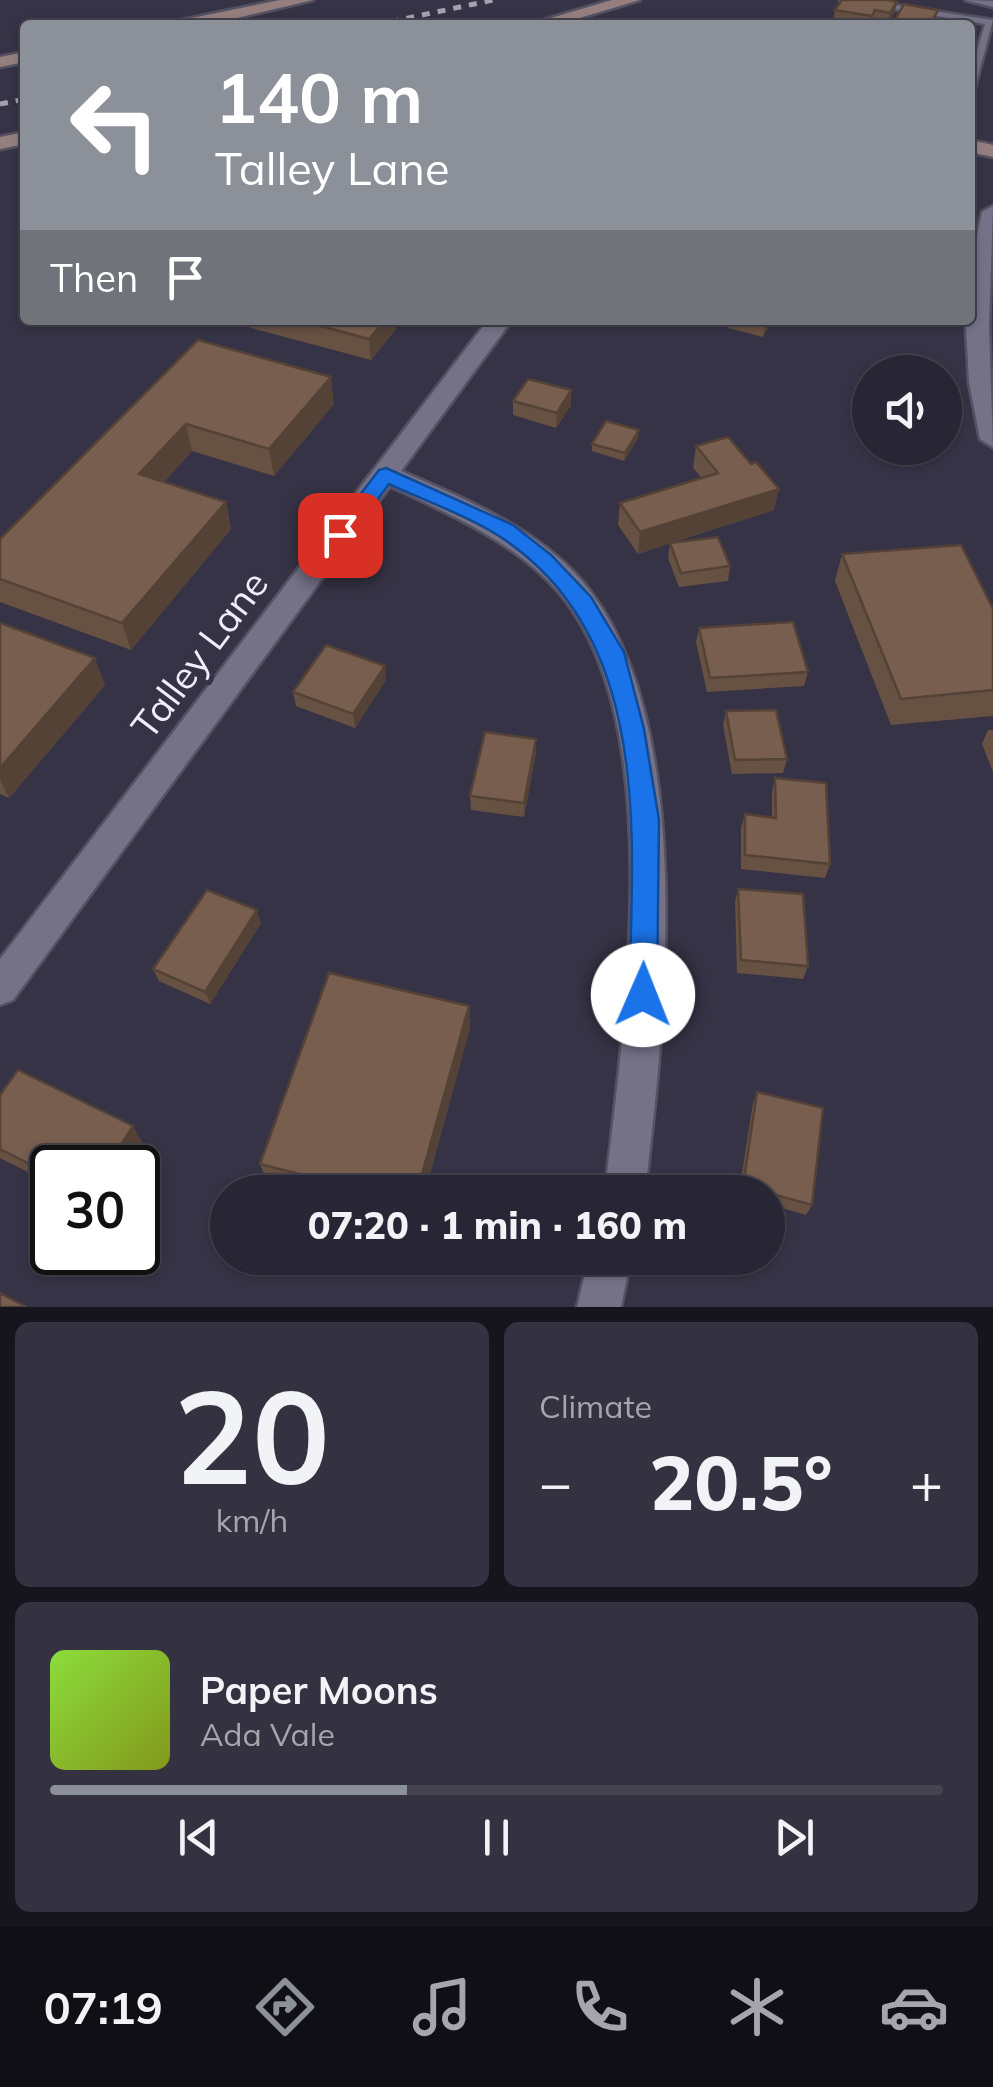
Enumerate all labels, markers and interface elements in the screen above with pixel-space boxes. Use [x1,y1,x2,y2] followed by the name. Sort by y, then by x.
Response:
[215,53,423,141] text: 140 m
[50,60,180,190] icon: left
[215,140,449,196] text: Talley Lane
[158,250,213,305] icon: arrive
[50,254,138,302] text: Then
[852,355,962,465] map controls
[852,355,962,465] button: sound
[298,493,383,578] pin
[313,508,368,563] icon: arrive
[120,561,278,748] street label: Talley Lane
[591,943,695,1047] position arrow
[30,1145,160,1275] speed limit sign: 30
[308,1201,687,1249] text: 07:20 · 1 min · 160 m
[174,1353,330,1517] text: 20
[539,1386,652,1426] text: Climate
[649,1435,833,1529] text: 20.5°
[539,1448,572,1517] text: −
[910,1448,943,1517] text: +
[216,1500,288,1540] text: km/h
[200,1666,438,1714] text: Paper Moons
[200,1714,335,1754] text: Ada Vale
[171,1810,226,1865] icon: previous
[469,1810,524,1865] icon: pause
[767,1810,822,1865] icon: next
[250,1972,320,2042] icon: directions
[407,1972,477,2042] icon: music
[565,1972,635,2042] icon: phone
[722,1972,792,2042] icon: climate
[879,1972,949,2042] icon: car
[44,1979,163,2035] text: 07:19

